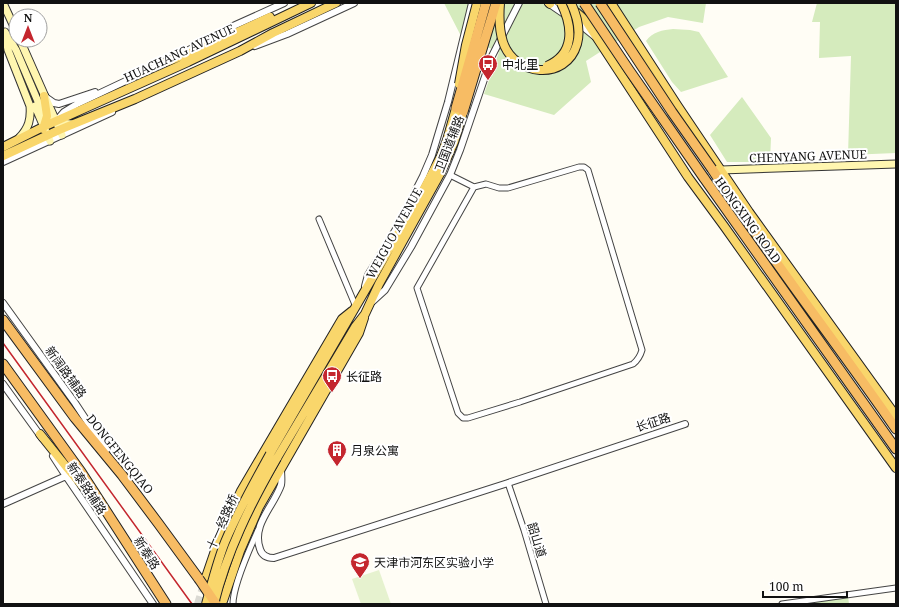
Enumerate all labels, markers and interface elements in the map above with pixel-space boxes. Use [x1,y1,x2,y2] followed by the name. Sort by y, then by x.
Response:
[8,8,48,48] north arrow
[24,10,33,25] text: N
[121,20,237,86] street label: HUACHANG AVENUE
[477,53,499,81] bus stop icon: 中北里
[502,56,538,73] place label: 中北里
[430,113,468,175] street label: 卫国道辅路
[749,145,867,167] street label: CHENYANG AVENUE
[711,173,785,267] street label: HONGXING ROAD
[362,184,426,282] street label: WEIGUO AVENUE
[41,343,91,401] street label: 新阔路辅路
[321,365,343,393] bus stop icon: 长征路
[346,368,382,385] place label: 长征路
[633,408,673,436] street label: 长征路
[83,411,158,498] street label: DONGFENGQIAO
[326,439,348,467] building icon: 月泉公寓
[351,442,399,459] place label: 月泉公寓
[63,458,111,518] street label: 新泰路辅路
[202,491,242,553] street label: 十一经路桥
[524,520,550,560] street label: 韶山道
[130,533,164,573] street label: 新泰路
[349,551,371,579] school or university icon: 天津市河东区实验小学
[374,554,494,571] place label: 天津市河东区实验小学
[763,573,847,599] scale bar
[769,578,804,595] text: 100 m

